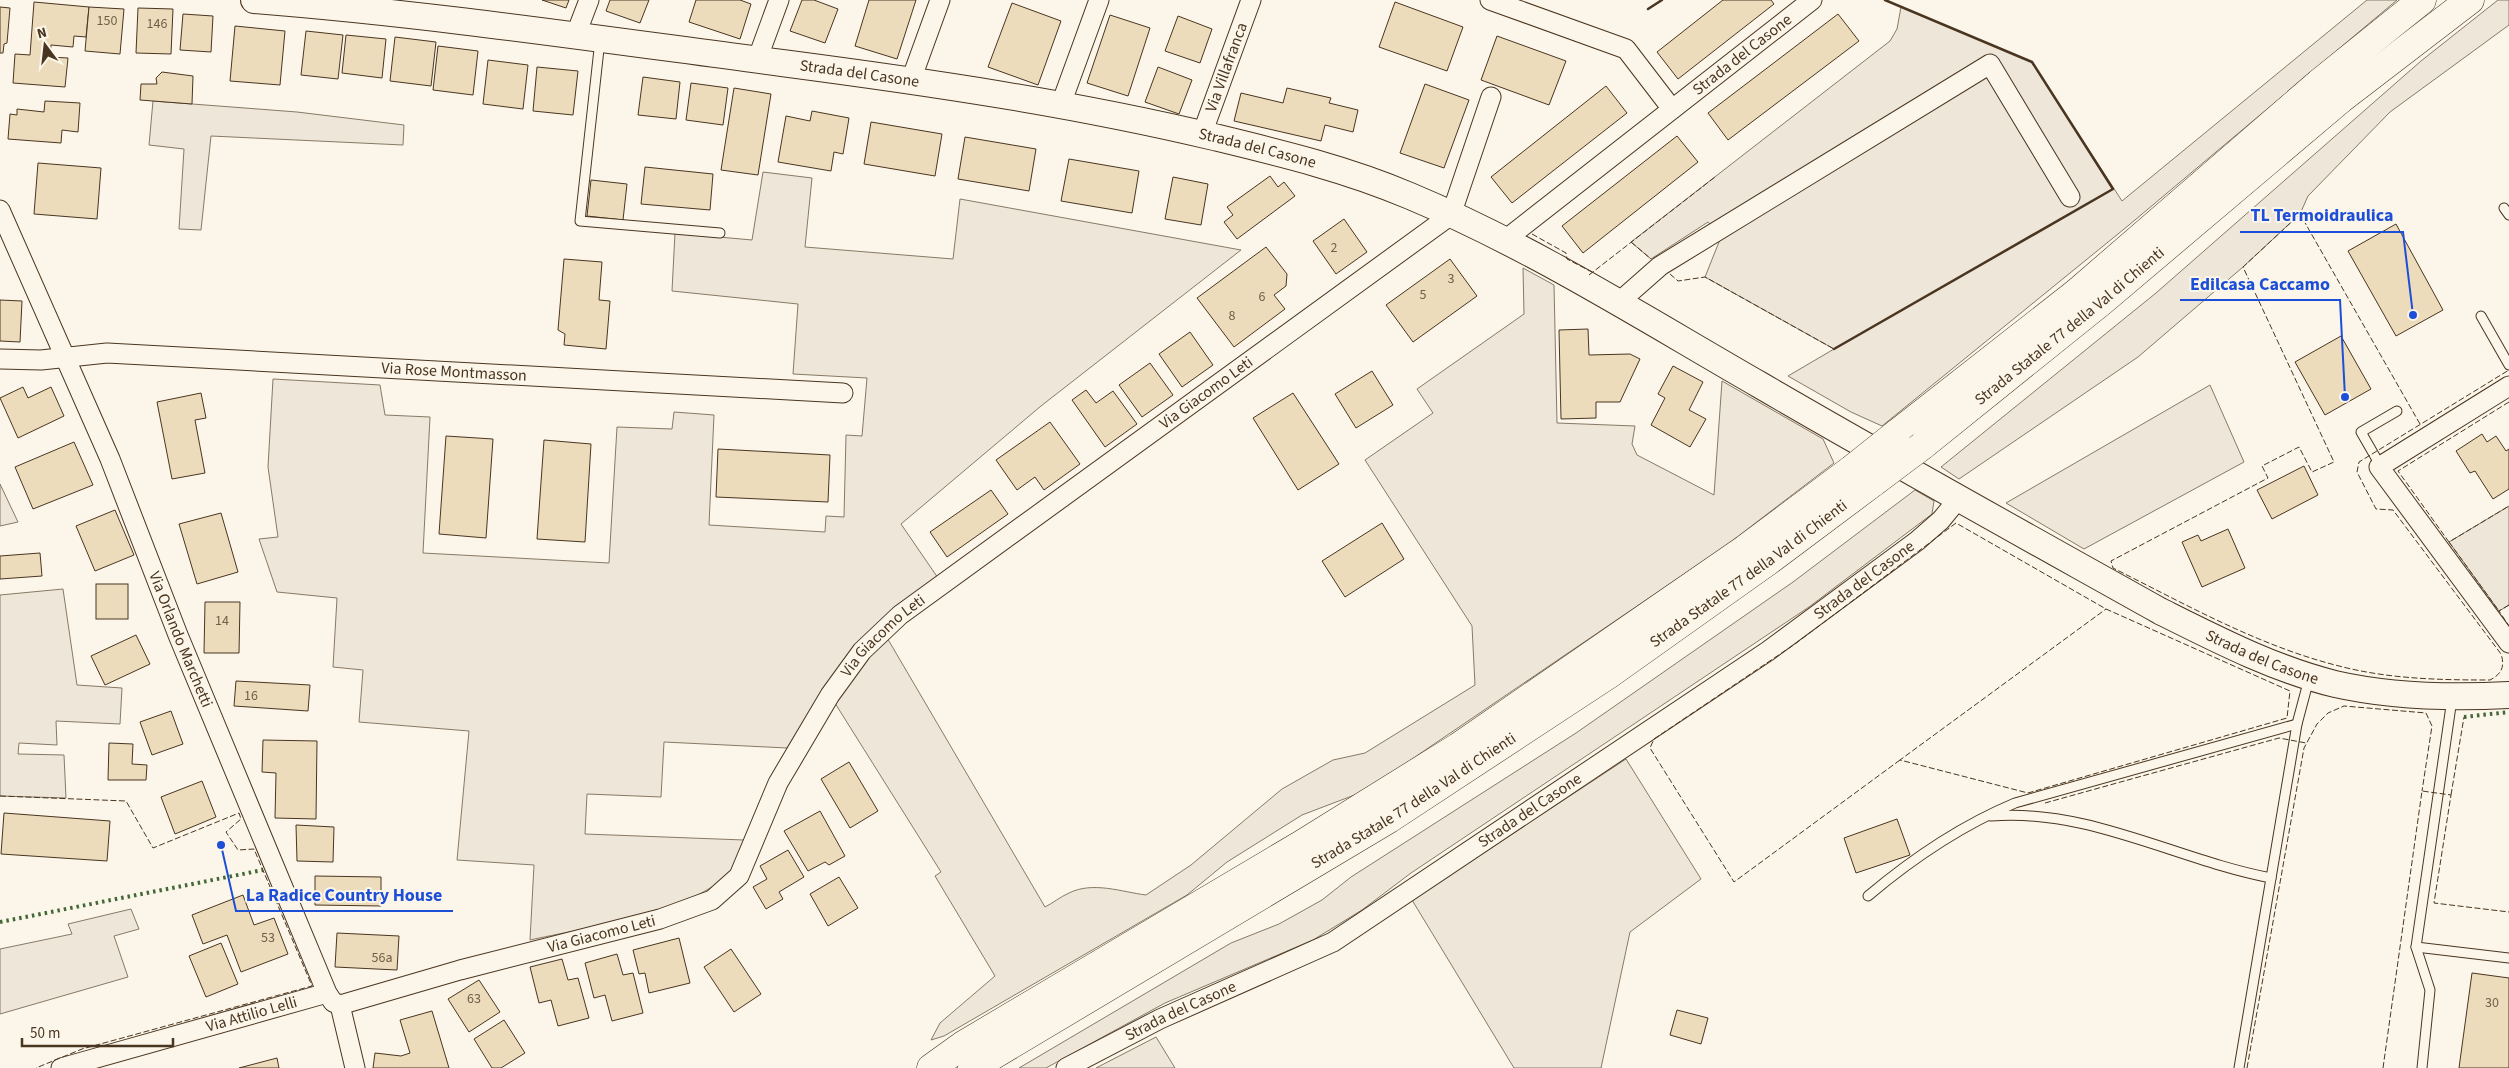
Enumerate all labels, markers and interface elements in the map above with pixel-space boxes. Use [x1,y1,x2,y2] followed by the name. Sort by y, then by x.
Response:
[1688,9,1796,100] street label: Strada del Casone
[97,11,117,31] house number: 150
[147,14,167,34] house number: 146
[1200,19,1253,115] street label: Via Villafranca
[20,20,70,70] north arrow
[35,23,49,44] text: N
[798,54,921,93] street label: Strada del Casone
[1196,123,1319,174] street label: Strada del Casone
[2240,199,2403,232] callout: TL Termoidraulica
[2251,203,2393,228] text: TL Termoidraulica
[1331,238,1338,258] house number: 2
[1970,242,2169,410] street label: Strada Statale 77 della Val di Chienti
[2180,267,2340,300] callout: Edilcasa Caccamo
[1448,269,1455,289] house number: 3
[2190,272,2330,297] text: Edilcasa Caccamo
[1420,285,1427,305] house number: 5
[1259,287,1266,307] house number: 6
[1229,306,1236,326] house number: 8
[1155,351,1257,434] street label: Via Giacomo Leti
[381,357,527,387] street label: Via Rose Montmasson
[1645,495,1852,653] street label: Strada Statale 77 della Val di Chienti
[1809,535,1919,625] street label: Strada del Casone
[143,568,218,711] street label: Via Orlando Marchetti
[836,589,930,682] street label: Via Giacomo Leti
[215,611,229,631] house number: 14
[2202,624,2321,690] street label: Strada del Casone
[244,686,258,706] house number: 16
[1307,727,1520,874] street label: Strada Statale 77 della Val di Chienti
[1473,768,1586,853] street label: Strada del Casone
[236,878,453,911] callout: La Radice Country House
[246,883,442,908] text: La Radice Country House
[545,910,658,958] street label: Via Giacomo Leti
[261,928,275,948] house number: 53
[372,948,392,968] house number: 56a
[1121,975,1240,1046] street label: Strada del Casone
[467,989,481,1009] house number: 63
[203,991,300,1038] street label: Via Attilio Lelli
[2485,993,2499,1013] house number: 30
[22,1016,174,1048] scale bar
[30,1023,60,1044] text: 50 m

